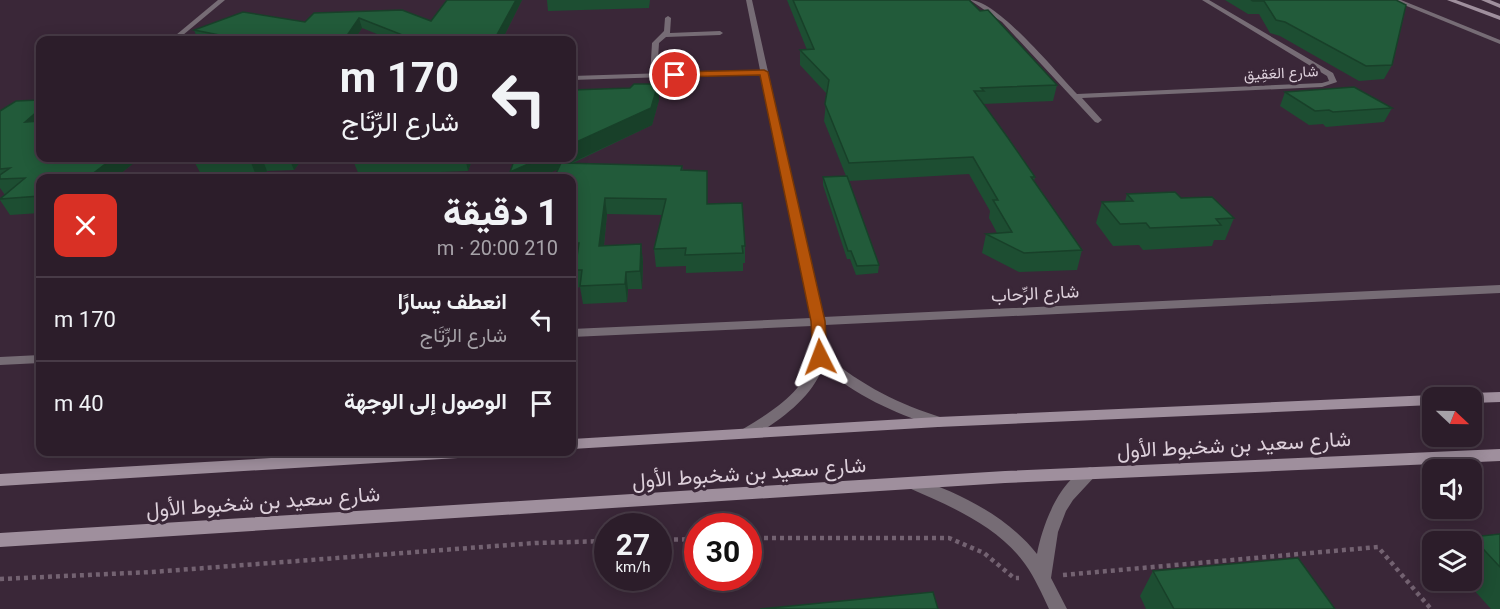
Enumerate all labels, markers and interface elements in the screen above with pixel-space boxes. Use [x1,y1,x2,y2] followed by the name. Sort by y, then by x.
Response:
[649,49,700,100] pin
[340,53,459,102] text: 170 m
[658,58,691,91] icon: arrive
[480,60,558,138] icon: left
[1243,62,1319,86] street label: شارع العَقِيق
[341,106,459,138] text: شارع الرِّتَاج
[443,192,558,234] text: 1 دقيقة
[54,194,117,257] button: close
[437,236,558,260] text: 210 m · 20:00
[990,280,1080,308] street label: شارع الرِّحاب
[397,289,507,314] text: انعطف يسارًا
[525,303,558,336] icon: left
[54,307,116,332] text: 170 m
[420,323,507,347] text: شارع الرِّتَاج
[788,325,852,389] position arrow
[525,387,558,420] icon: arrive
[1422,387,1482,447] north arrow
[1422,387,1482,591] map controls
[344,389,507,414] text: الوصول إلى الوجهة
[54,391,104,416] text: 40 m
[1116,427,1352,465] street label: شارع سعيد بن شخبوط الأول
[631,453,867,495] street label: شارع سعيد بن شخبوط الأول
[1422,459,1482,519] button: sound
[145,482,381,524] street label: شارع سعيد بن شخبوط الأول
[684,513,762,591] speed limit sign: 30
[616,527,650,562] text: 27
[1422,531,1482,591] button: layers
[615,558,651,576] text: km/h

